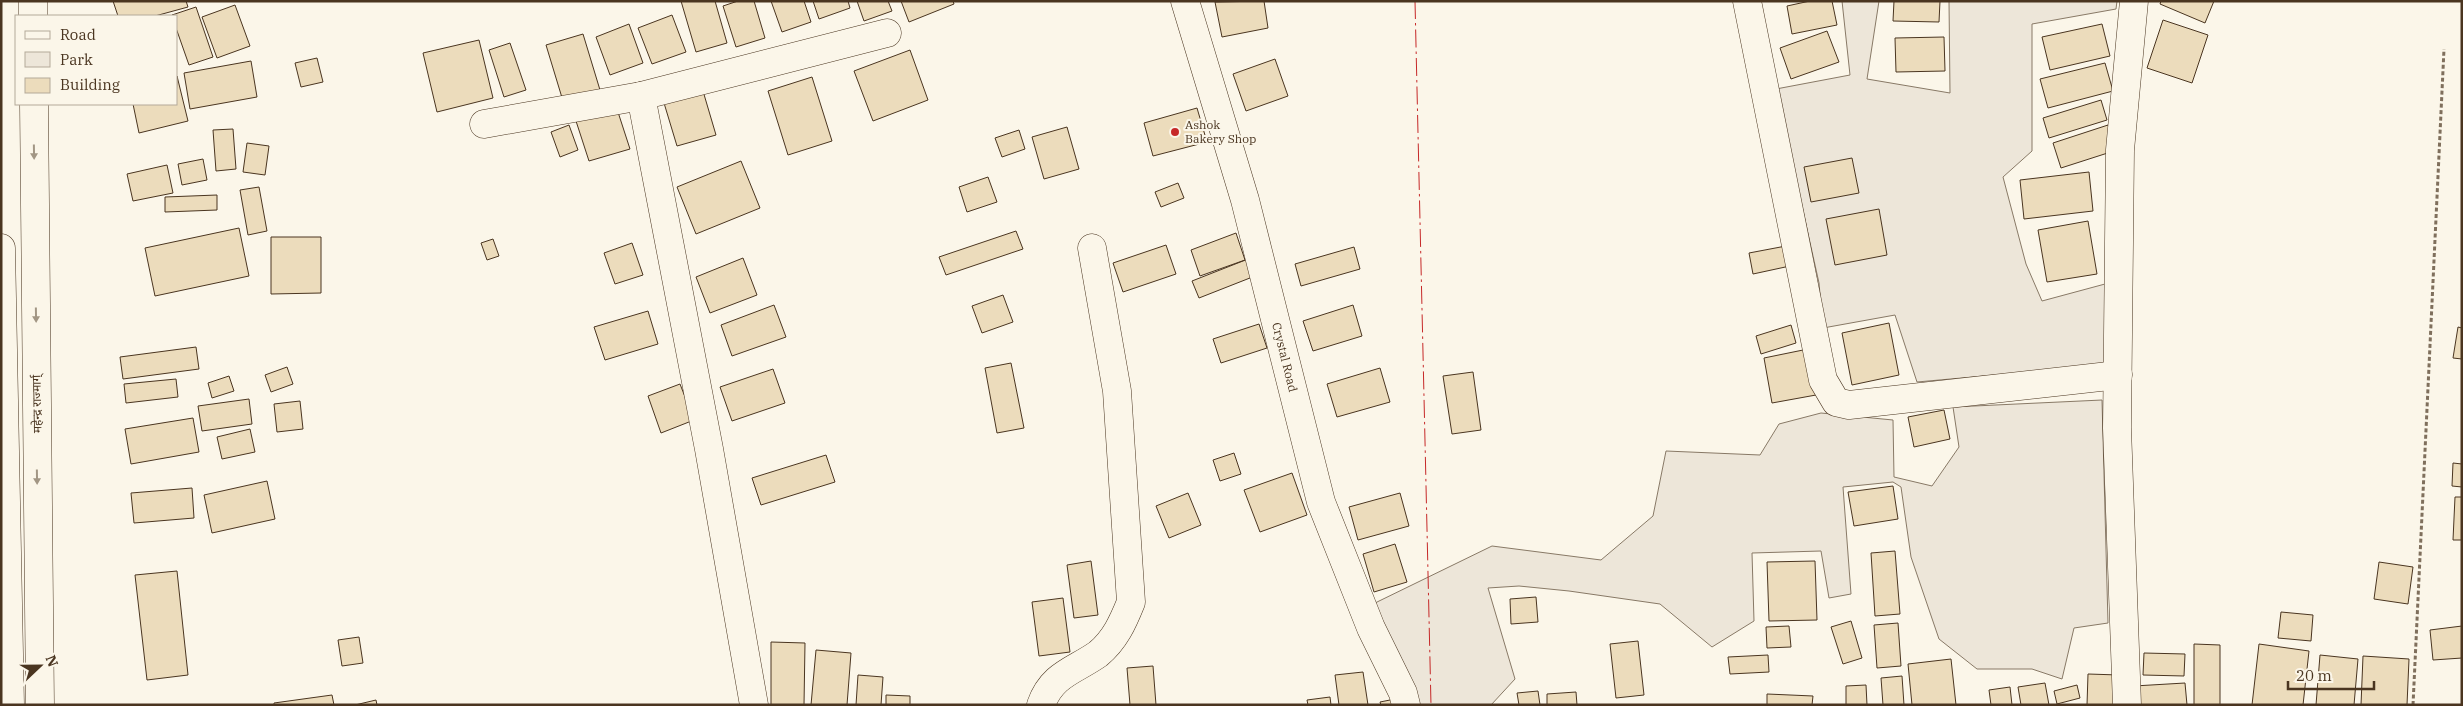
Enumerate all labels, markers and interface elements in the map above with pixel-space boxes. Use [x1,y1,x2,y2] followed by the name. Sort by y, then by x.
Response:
[15,15,178,105] legend
[60,25,96,44] text: Road
[60,50,93,69] text: Park
[60,75,120,94] text: Building
[1185,117,1256,146] place label: Ashok Bakery Shop
[1169,126,1181,138] marker: Ashok Bakery Shop
[30,145,38,161] one-way arrow
[32,307,40,323] one-way arrow
[1269,321,1301,394] street label: Crystal Road
[28,373,45,433] street label: महेन्द्र राज्मार्ग्
[33,470,41,486] one-way arrow
[15,641,65,691] north arrow
[42,653,62,670] text: N
[2288,658,2374,690] scale bar
[2296,666,2332,685] text: 20 m

